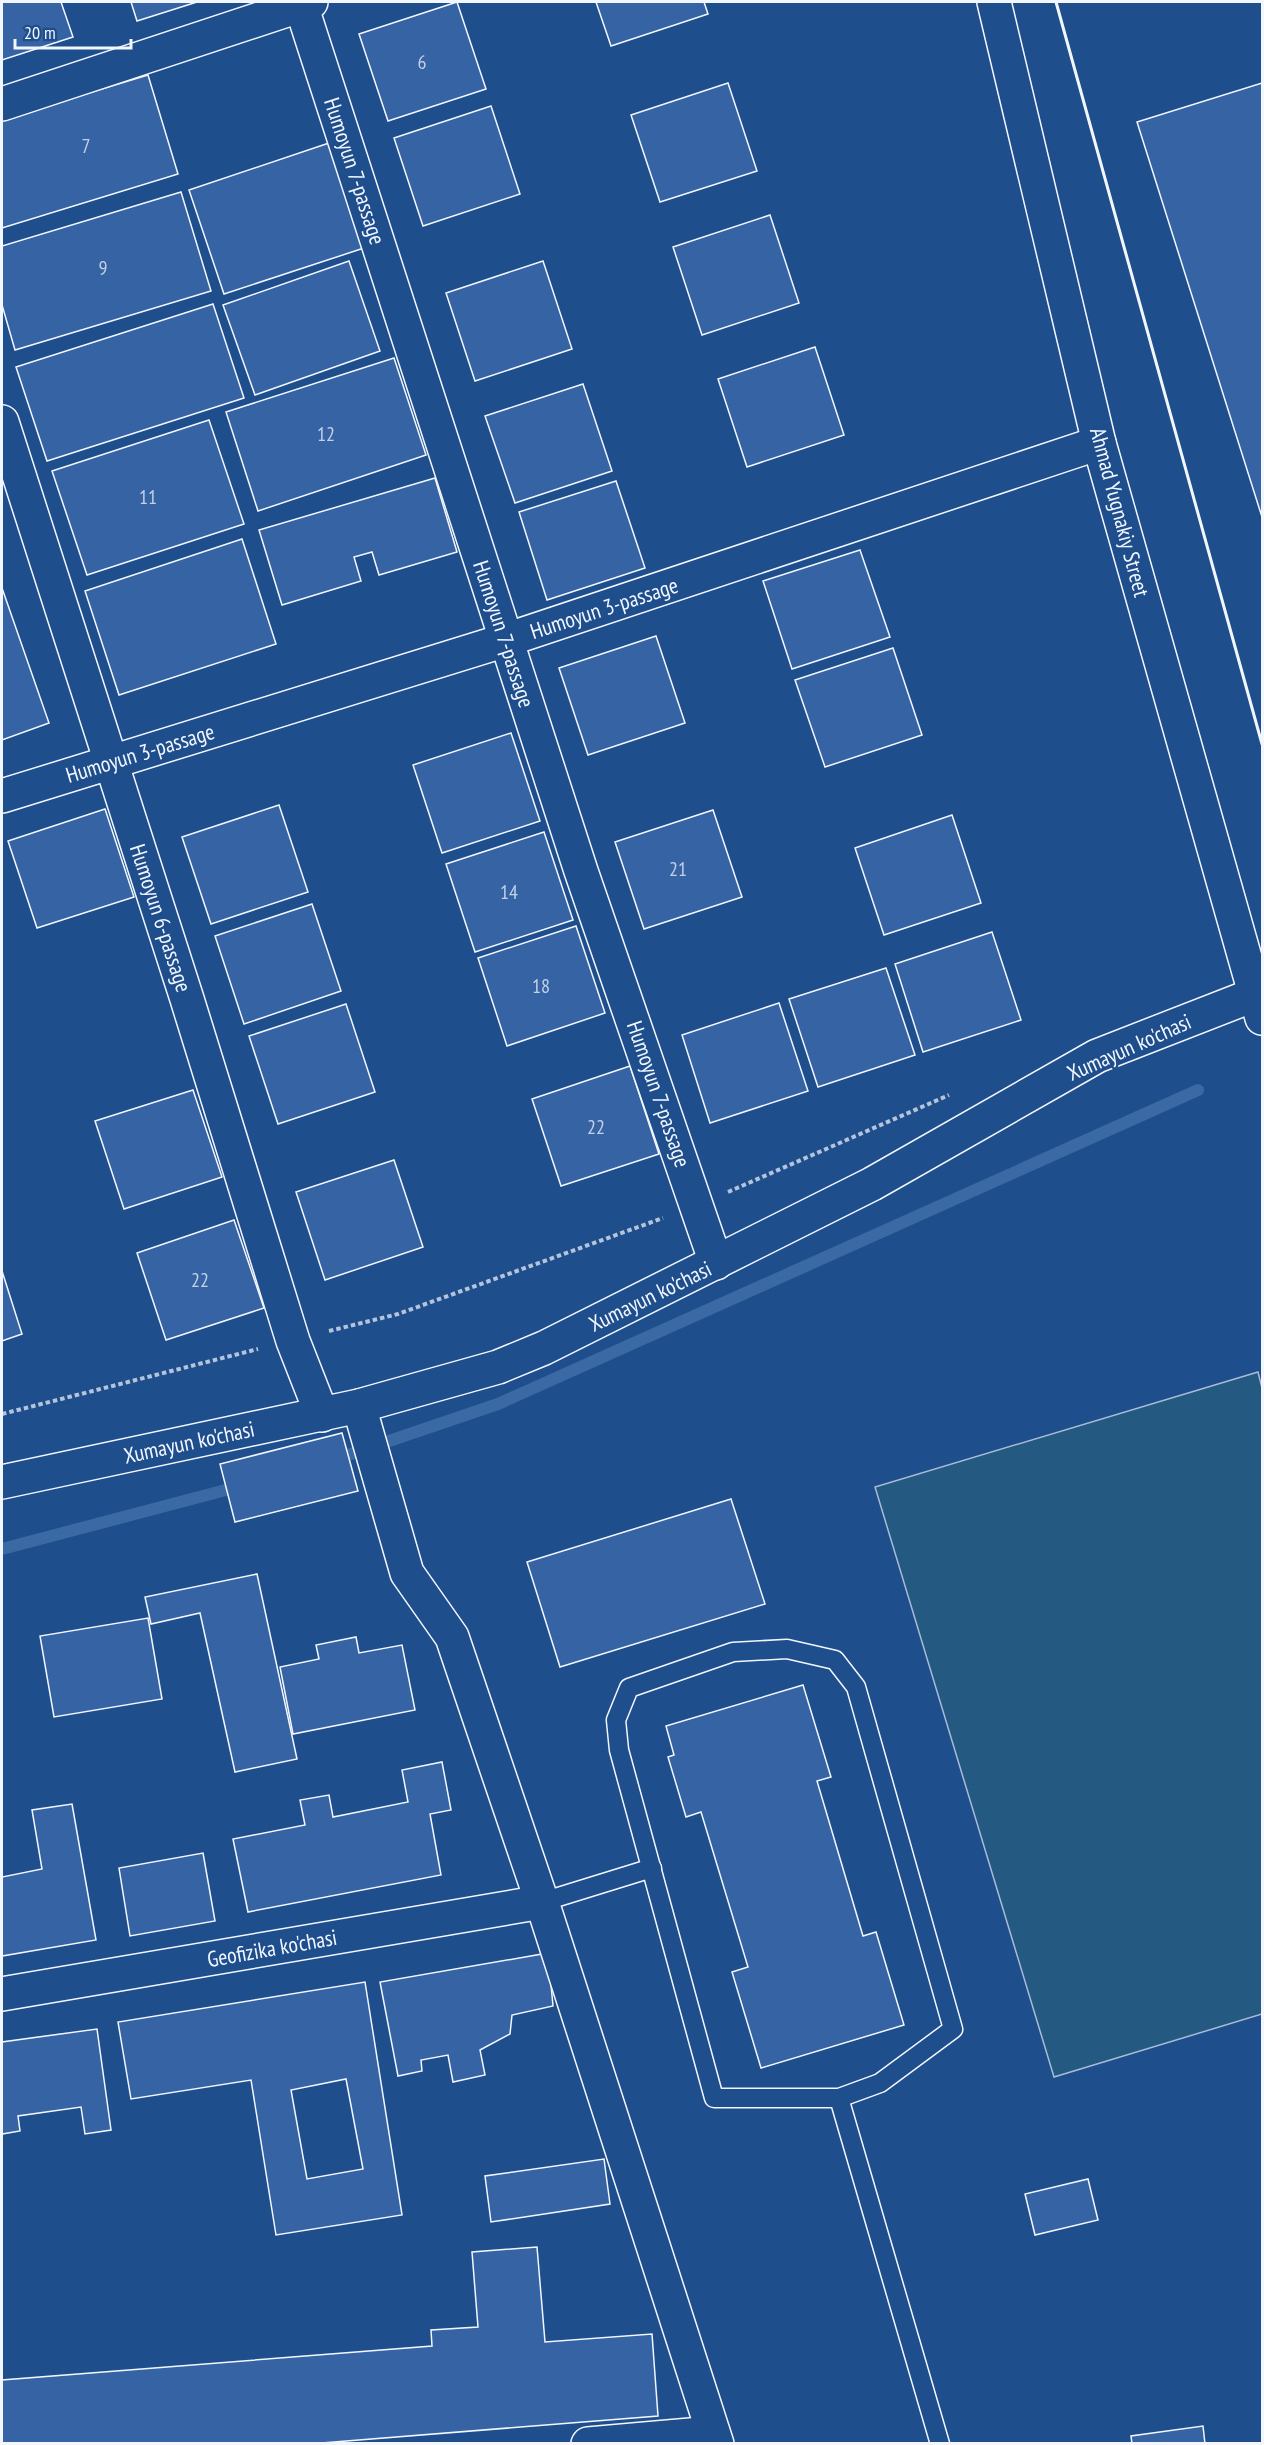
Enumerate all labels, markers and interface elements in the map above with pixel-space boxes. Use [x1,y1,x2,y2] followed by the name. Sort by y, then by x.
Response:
[15,12,130,50] scale bar
[24,21,56,44] text: 20 m
[418,49,427,75] house number: 6
[318,94,392,248] street label: Humoyun 7-passage
[82,133,91,159] house number: 7
[99,255,108,281] house number: 9
[317,421,335,447] house number: 12
[1084,424,1156,600] street label: Ahmad Yugnakiy Street
[139,484,157,510] house number: 11
[467,557,541,711] street label: Humoyun 7-passage
[526,571,682,645] street label: Humoyun 3-passage
[62,717,218,789] street label: Humoyun 3-passage
[124,840,198,996] street label: Humoyun 6-passage
[669,856,687,882] house number: 21
[500,879,518,905] house number: 14
[532,973,550,999] house number: 18
[1063,1007,1195,1087] street label: Xumayun ko'chasi
[621,1017,697,1171] street label: Humoyun 7-passage
[587,1114,605,1140] house number: 22
[584,1254,716,1338] street label: Xumayun ko'chasi
[191,1267,209,1293] house number: 22
[121,1414,257,1470] street label: Xumayun ko'chasi
[205,1923,339,1973] street label: Geofizika ko'chasi

